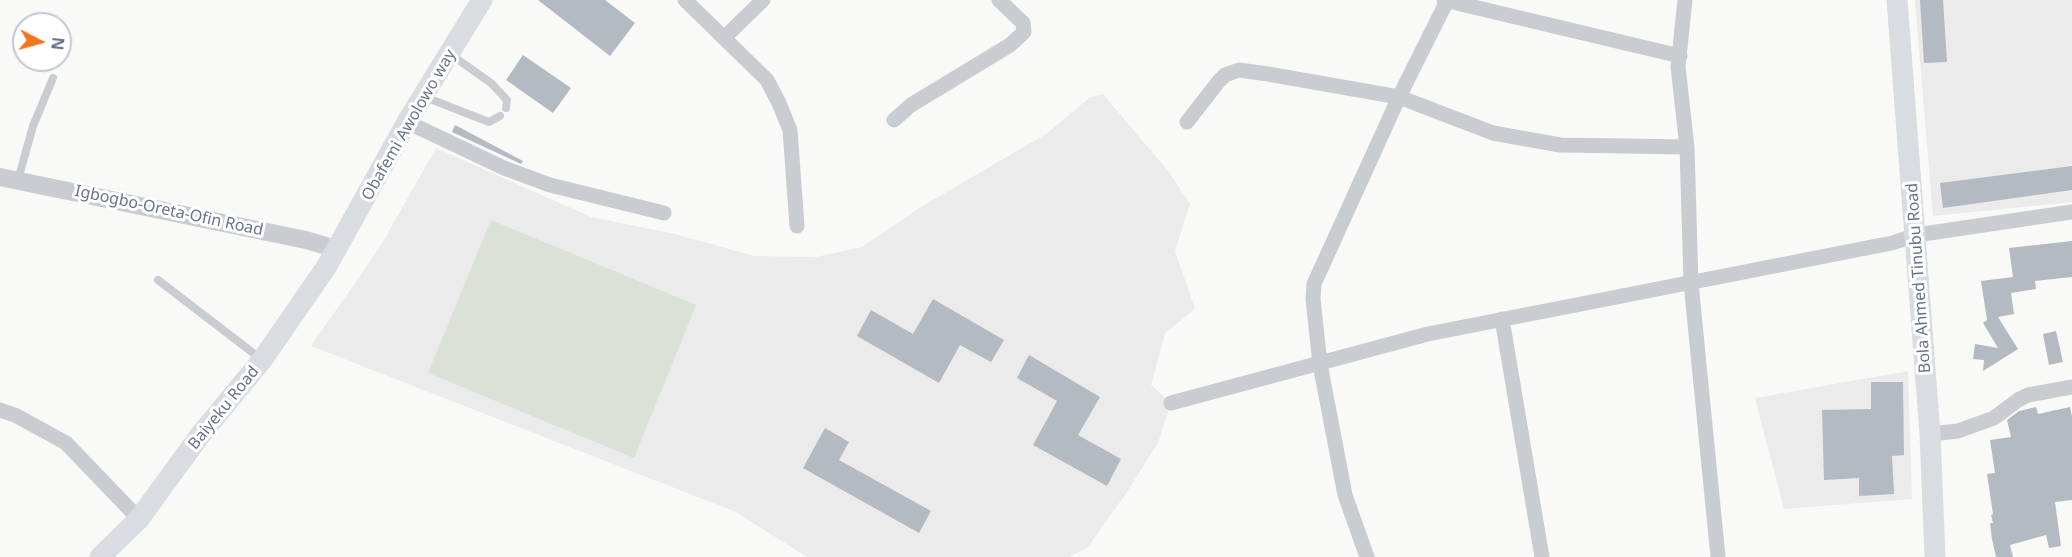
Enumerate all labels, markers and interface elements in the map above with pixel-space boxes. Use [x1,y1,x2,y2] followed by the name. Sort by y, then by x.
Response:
[12,12,72,72] north arrow
[46,36,70,51] text: N
[358,46,460,204] street label: Obafemi Awolowo way
[73,182,265,240] street label: Igbogbo-Oreta-Ofin Road
[1903,182,1935,374] street label: Bola Ahmed Tinubu Road
[185,362,263,454] street label: Baiyeku Road

